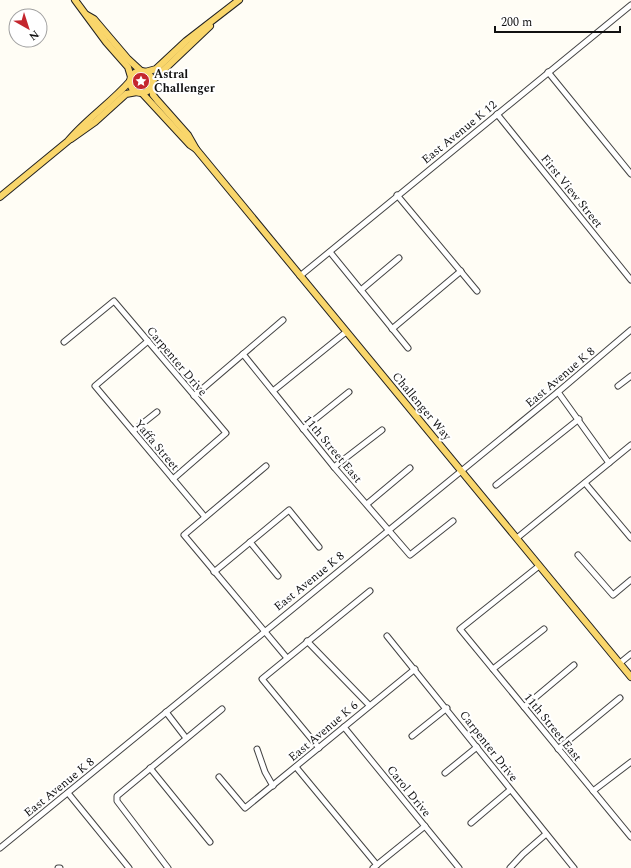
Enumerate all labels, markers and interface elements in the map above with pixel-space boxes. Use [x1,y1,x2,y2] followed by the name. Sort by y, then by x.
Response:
[8,8,48,48] north arrow
[495,8,620,34] scale bar
[501,13,532,32] text: 200 m
[25,26,43,45] text: N
[154,65,216,98] place label: Astral Challenger
[131,71,151,91] place icon: Astral Challenger
[417,96,501,169] street label: East Avenue K 12
[536,150,607,232] street label: First View Street
[142,322,212,401] street label: Carpenter Drive
[521,342,599,412] street label: East Avenue K 8
[387,368,457,446] street label: Challenger Way
[298,411,367,488] street label: 11th Street East
[129,415,184,475] street label: Yaffa Street
[270,547,349,616] street label: East Avenue K 8
[519,689,586,766] street label: 11th Street East
[284,696,362,766] street label: East Avenue K 6
[455,706,523,786] street label: Carpenter Drive
[20,753,99,822] street label: East Avenue K 8
[382,761,436,821] street label: Carol Drive

